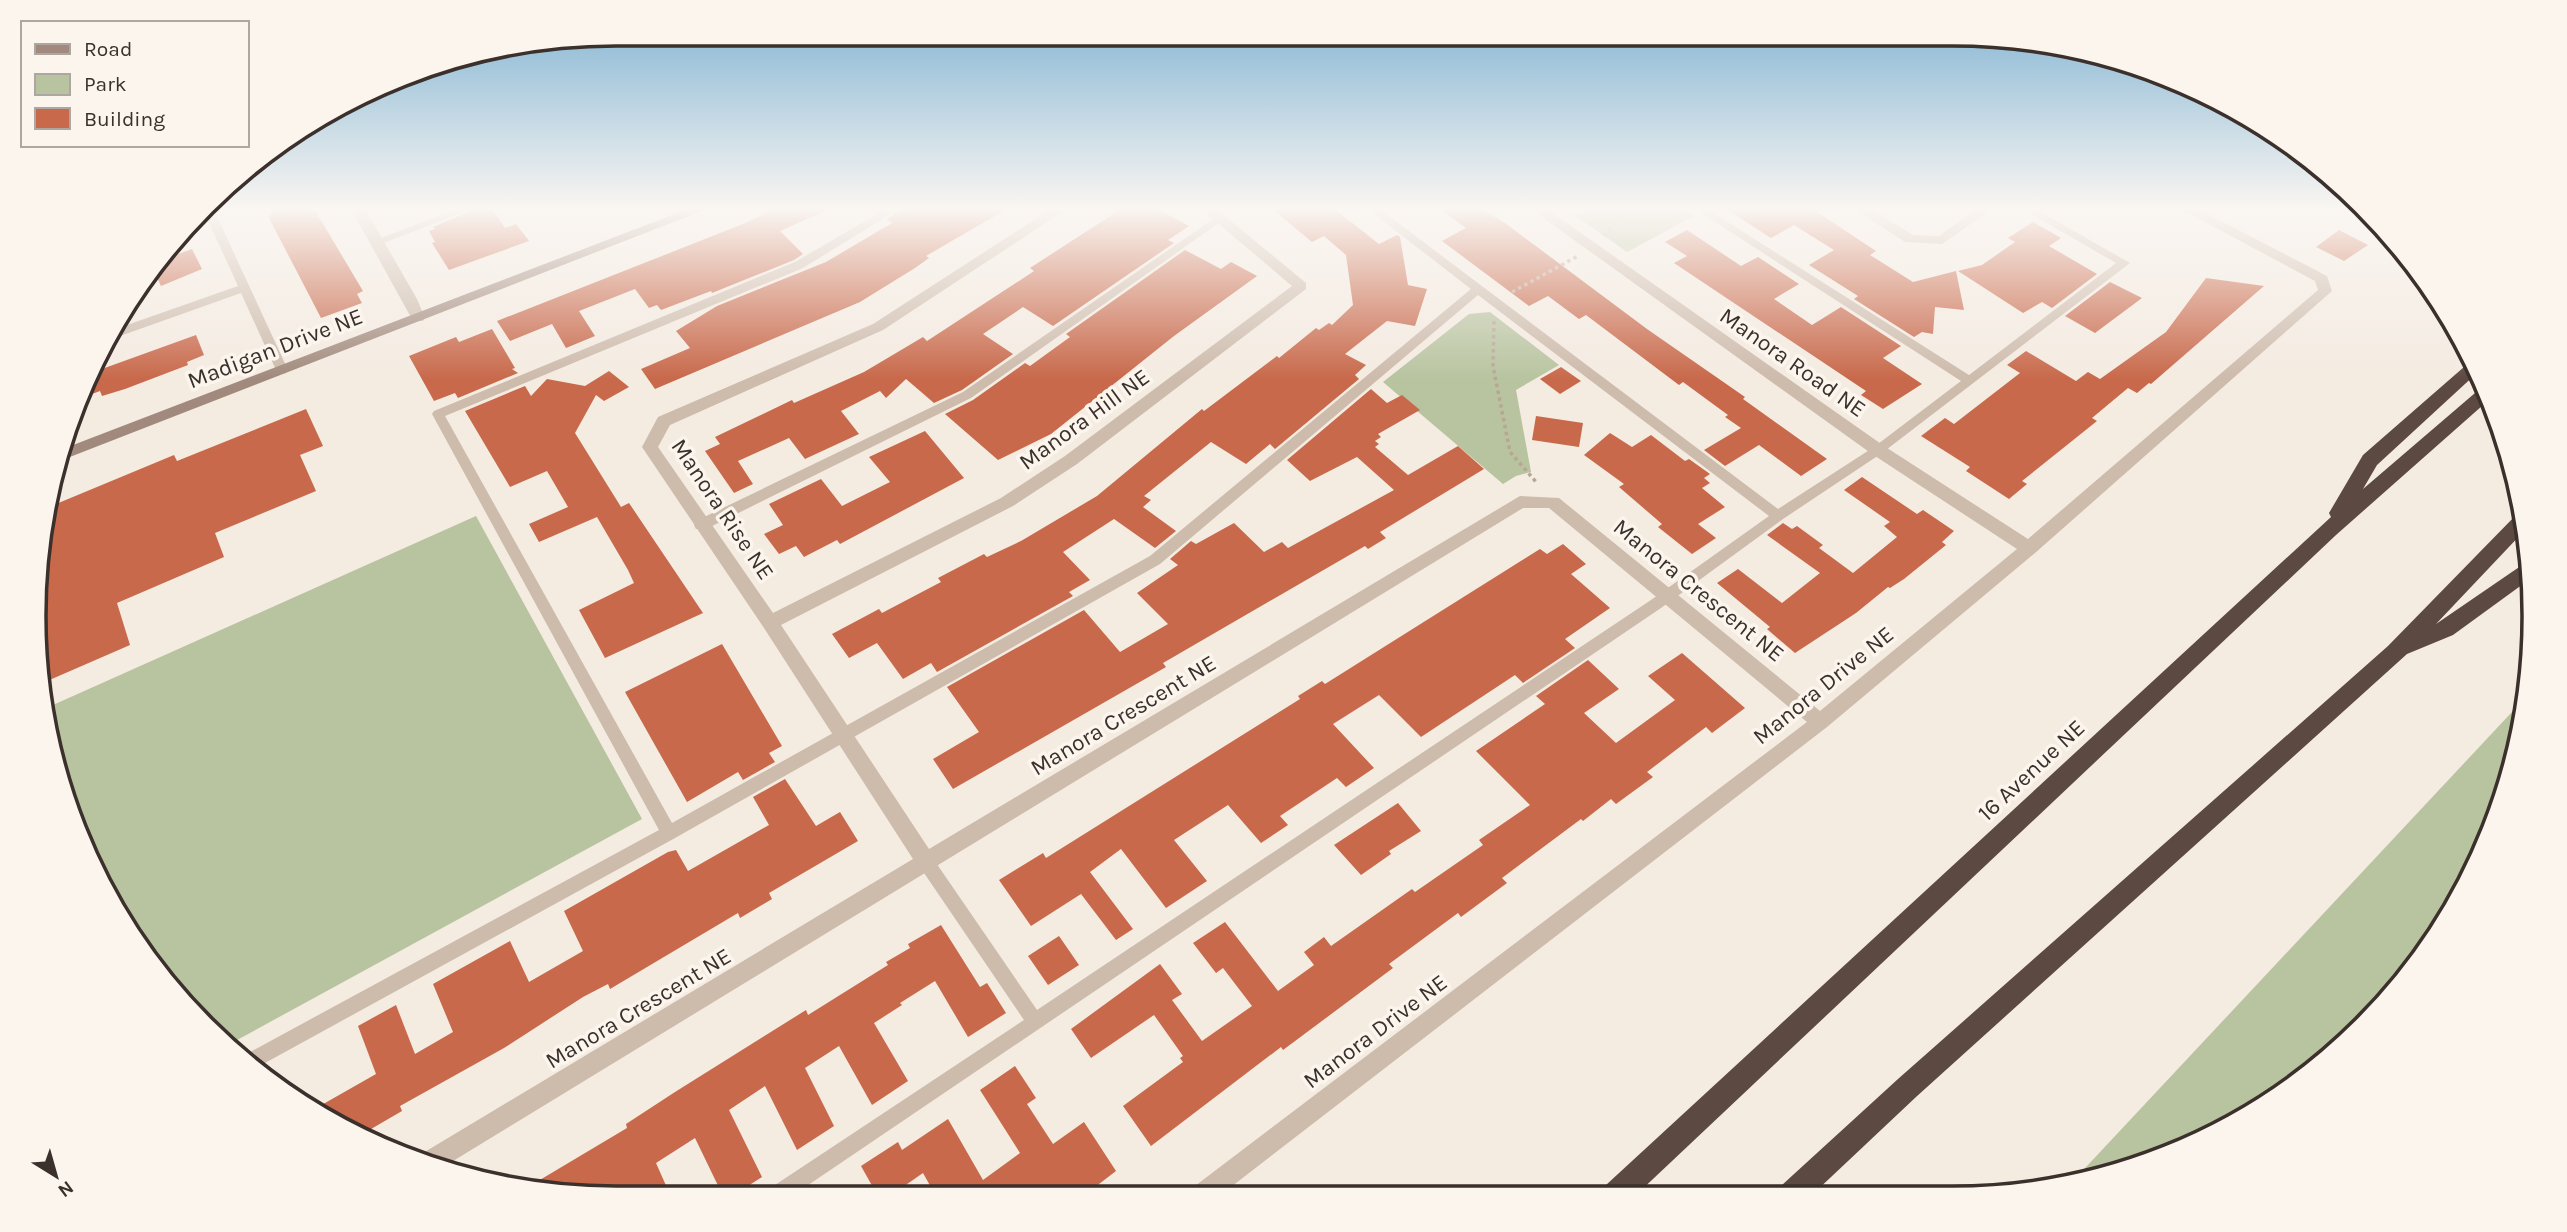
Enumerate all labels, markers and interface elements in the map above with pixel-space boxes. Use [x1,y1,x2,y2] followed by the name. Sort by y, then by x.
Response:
[21,21,248,147] legend
[84,37,132,61] text: Road
[84,72,127,96] text: Park
[84,107,165,131] text: Building
[1714,302,1871,423] street label: Manora Road NE
[184,303,367,394] street label: Madigan Drive NE
[1014,363,1155,476] street label: Manora Hill NE
[666,434,780,585] street label: Manora Rise NE
[1608,513,1789,667] street label: Manora Crescent NE
[1748,621,1899,750] street label: Manora Drive NE
[1026,649,1221,782] street label: Manora Crescent NE
[1972,714,2090,827] street label: 16 Avenue NE
[541,942,736,1075] street label: Manora Crescent NE
[1298,969,1452,1094] street label: Manora Drive NE
[21,1141,91,1211] north arrow
[54,1176,78,1202] text: N

